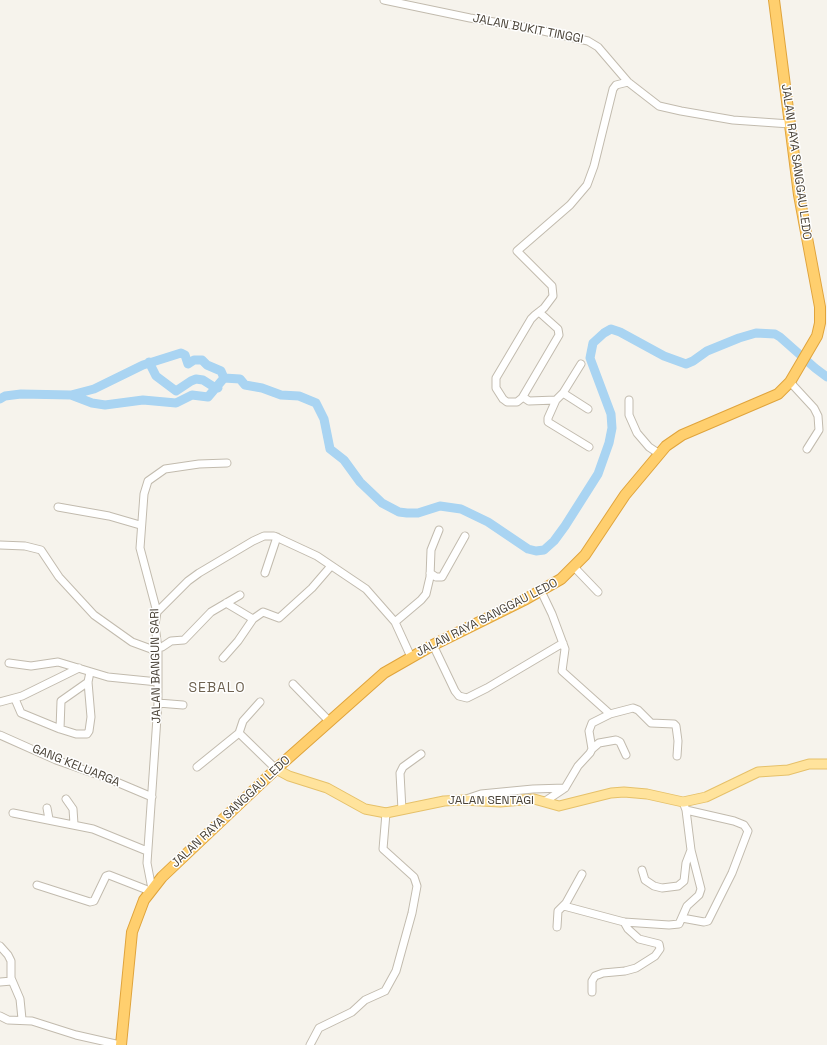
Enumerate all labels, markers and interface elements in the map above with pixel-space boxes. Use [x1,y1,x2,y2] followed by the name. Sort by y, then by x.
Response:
[471,11,585,47] street label: JALAN BUKIT TINGGI
[778,83,814,241] street label: JALAN RAYA SANGGAU LEDO
[414,576,560,660] street label: JALAN RAYA SANGGAU LEDO
[148,608,164,724] street label: JALAN BANGUN SARI
[188,680,246,696] district label: SEBALO
[30,742,122,790] street label: GANG KELUARGA
[169,753,293,871] street label: JALAN RAYA SANGGAU LEDO
[448,794,534,808] street label: JALAN SENTAGI

